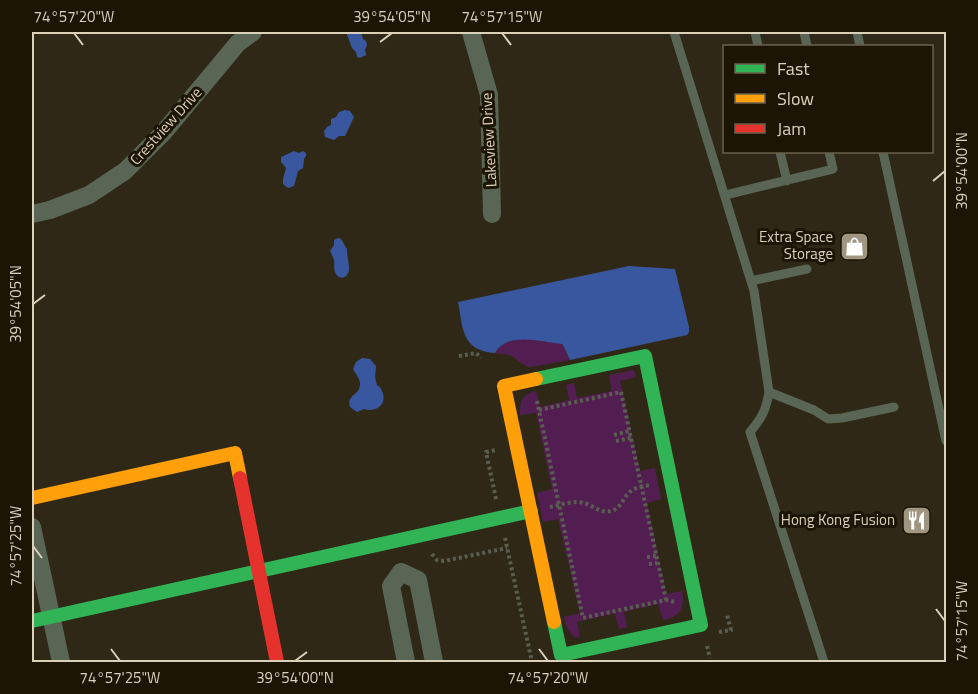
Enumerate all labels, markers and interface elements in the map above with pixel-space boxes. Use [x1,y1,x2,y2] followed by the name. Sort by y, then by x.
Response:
[34,5,114,28] text: 74°57'20"W
[353,5,431,28] text: 39°54'05"N
[462,5,542,28] text: 74°57'15"W
[723,45,933,153] legend
[777,55,810,82] text: Fast
[124,81,207,170] street label: Crestview Drive
[777,85,814,112] text: Slow
[475,92,502,188] street label: Lakeview Drive
[777,115,806,142] text: Jam
[950,132,973,210] text: 39°54'00"N
[759,225,833,265] place label: Extra Space Storage
[838,230,870,262] shop icon: Extra Space Storage
[4,265,27,343] text: 39°54'05"N
[900,504,932,536] restaurant icon: Hong Kong Fusion
[4,506,27,586] text: 74°57'25"W
[781,508,895,531] place label: Hong Kong Fusion
[950,581,973,661] text: 74°57'15"W
[80,666,160,689] text: 74°57'25"W
[256,666,334,689] text: 39°54'00"N
[508,666,588,689] text: 74°57'20"W

